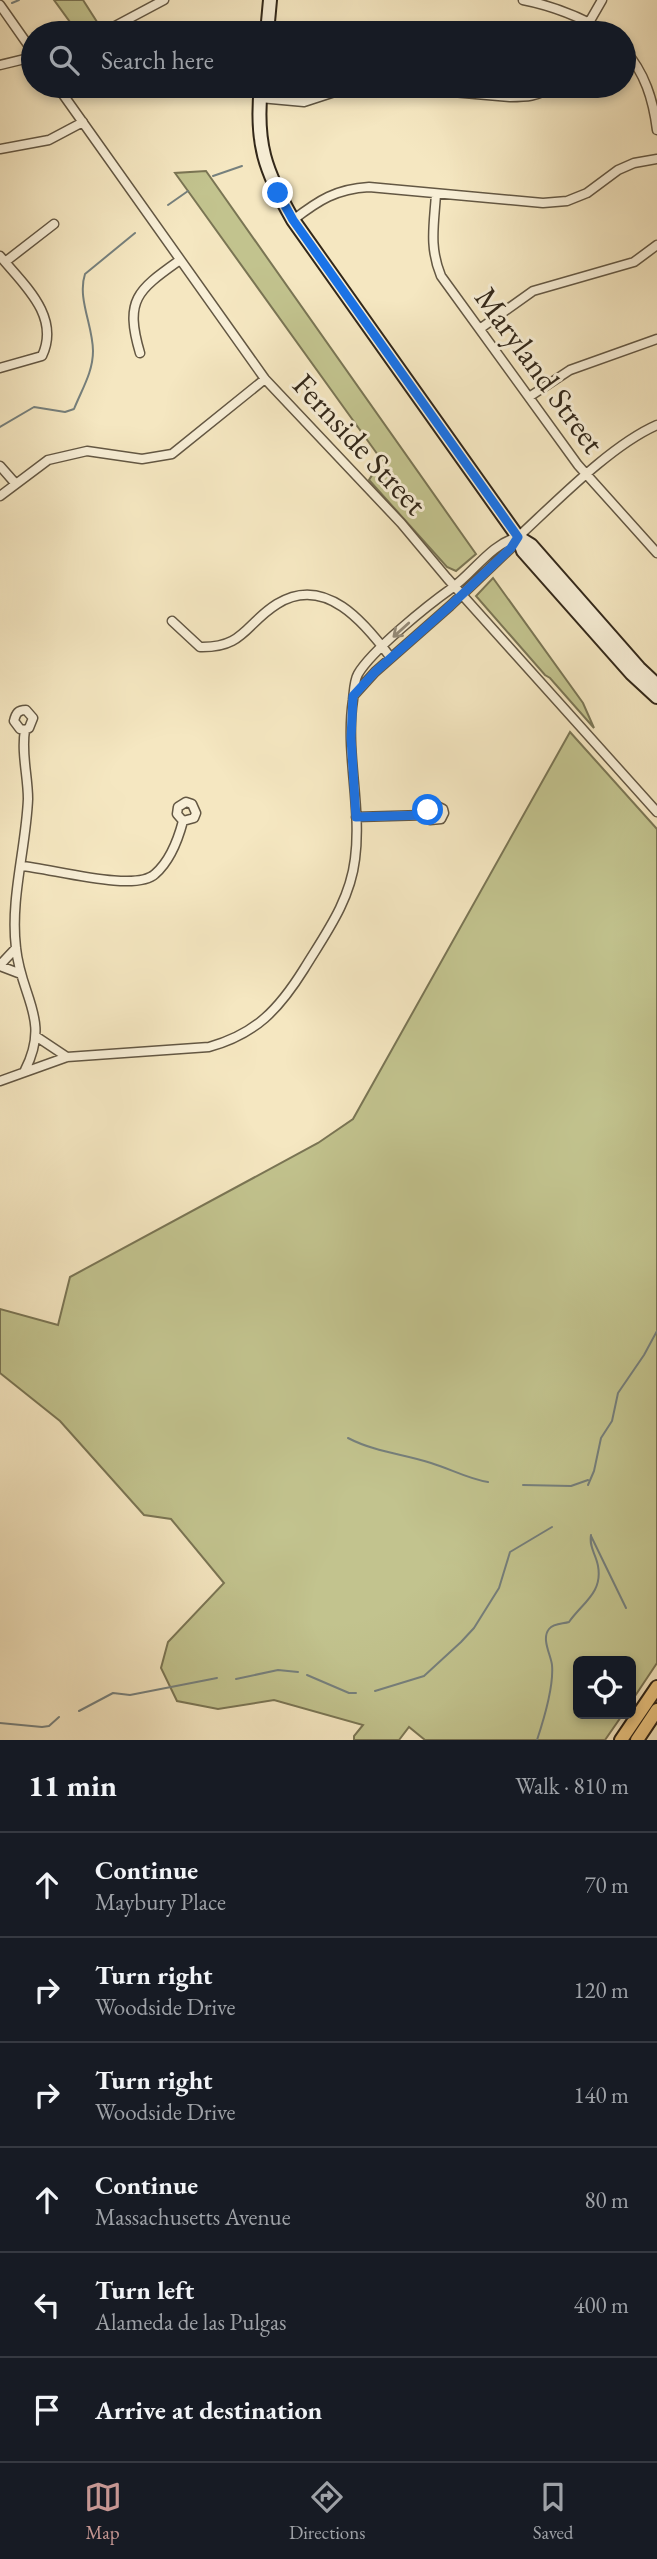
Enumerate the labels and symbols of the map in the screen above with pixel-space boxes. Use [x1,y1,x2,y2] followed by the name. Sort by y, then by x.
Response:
[262,177,293,208] route end
[465,278,615,462] street label: Maryland Street
[284,364,436,524] street label: Fernside Street
[392,622,410,638] one-way arrow
[412,794,443,825] route start

